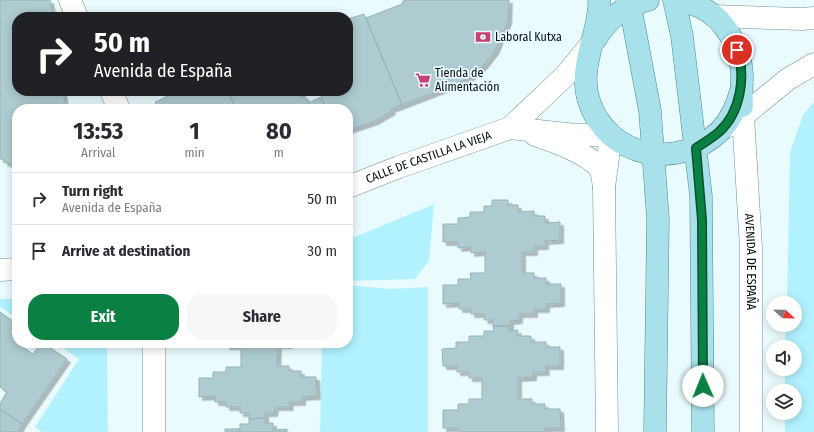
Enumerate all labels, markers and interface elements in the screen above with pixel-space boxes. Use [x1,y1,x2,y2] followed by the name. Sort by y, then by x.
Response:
[94,26,150,59] text: 50 m
[28,28,80,80] icon: right
[474,28,492,46] bank icon: Laboral Kutxa
[495,30,562,44] place label: Laboral Kutxa
[720,33,754,67] pin
[726,39,748,61] icon: arrive
[94,60,232,82] text: Avenida de España
[435,66,500,94] place label: Tienda de Alimentación
[414,71,432,89] supermarket icon: Tienda de Alimentación
[73,117,123,145] text: 13:53
[190,117,200,145] text: 1
[266,117,292,145] text: 80
[364,128,494,186] street label: CALLE DE CASTILLA LA VIEJA
[81,145,116,160] text: Arrival
[185,145,205,160] text: min
[274,145,284,160] text: m
[62,182,123,200] text: Turn right
[28,188,50,210] icon: right
[307,190,337,208] text: 50 m
[62,200,162,215] text: Avenida de España
[742,213,759,311] street label: AVENIDA DE ESPAÑA
[28,240,50,262] icon: arrive
[62,242,190,260] text: Arrive at destination
[307,242,337,260] text: 30 m
[28,294,179,340] button: Exit
[187,294,337,340] button: Share
[766,296,802,332] north arrow
[766,296,802,420] map controls
[766,340,802,376] button: sound
[682,365,724,407] position arrow
[766,384,802,420] button: layers

